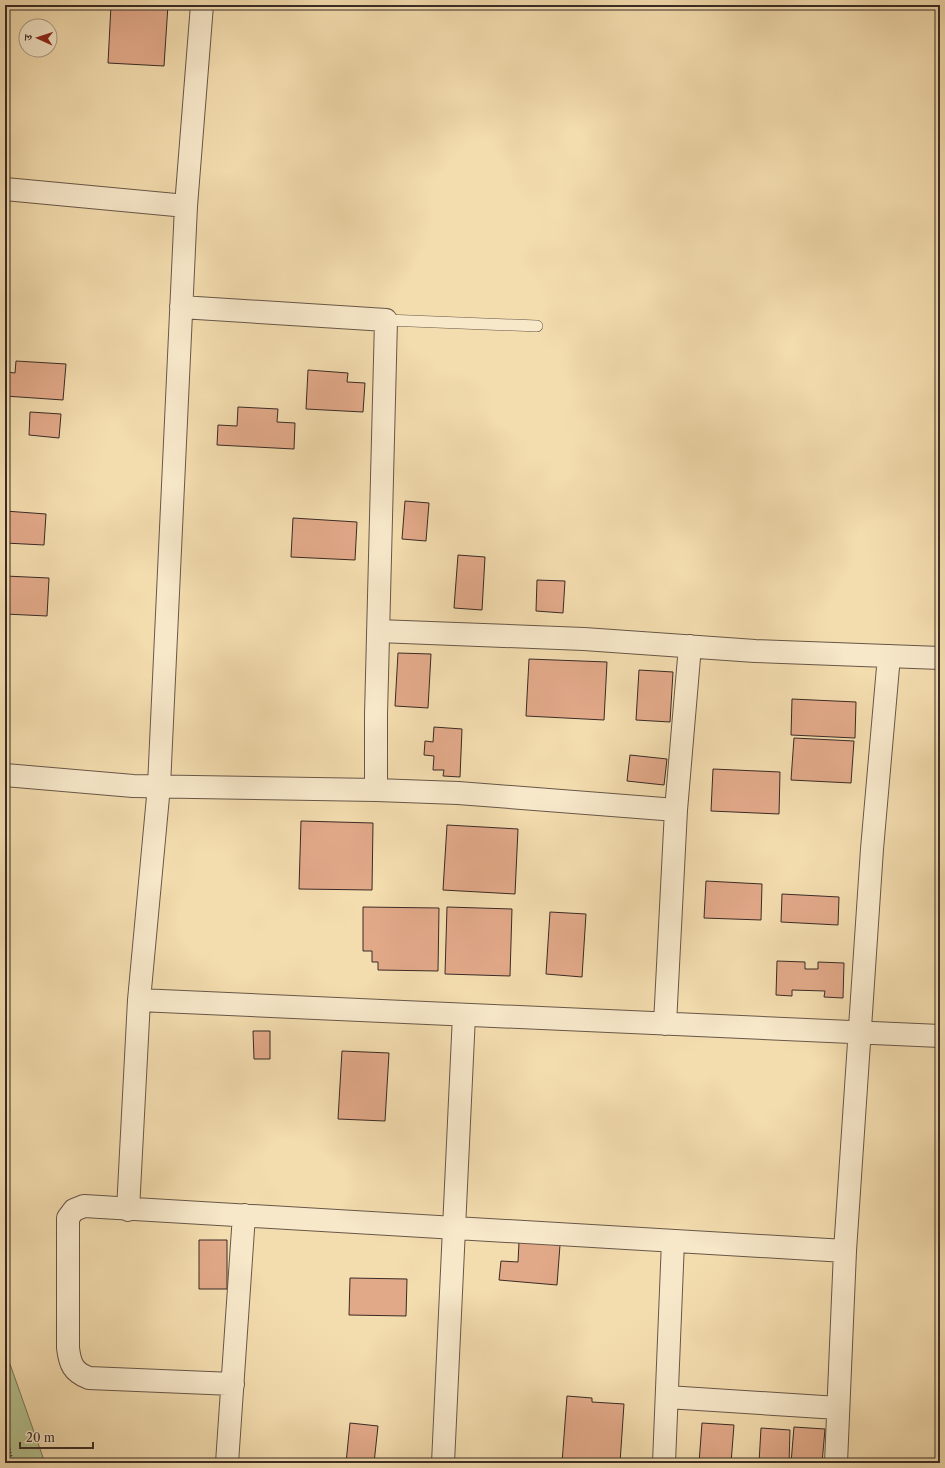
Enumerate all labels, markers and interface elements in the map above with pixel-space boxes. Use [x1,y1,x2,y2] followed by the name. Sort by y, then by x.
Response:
[18,18,58,58] north arrow
[21,33,35,42] text: उ
[20,1424,93,1450] scale bar
[26,1430,55,1445] text: 20 m

